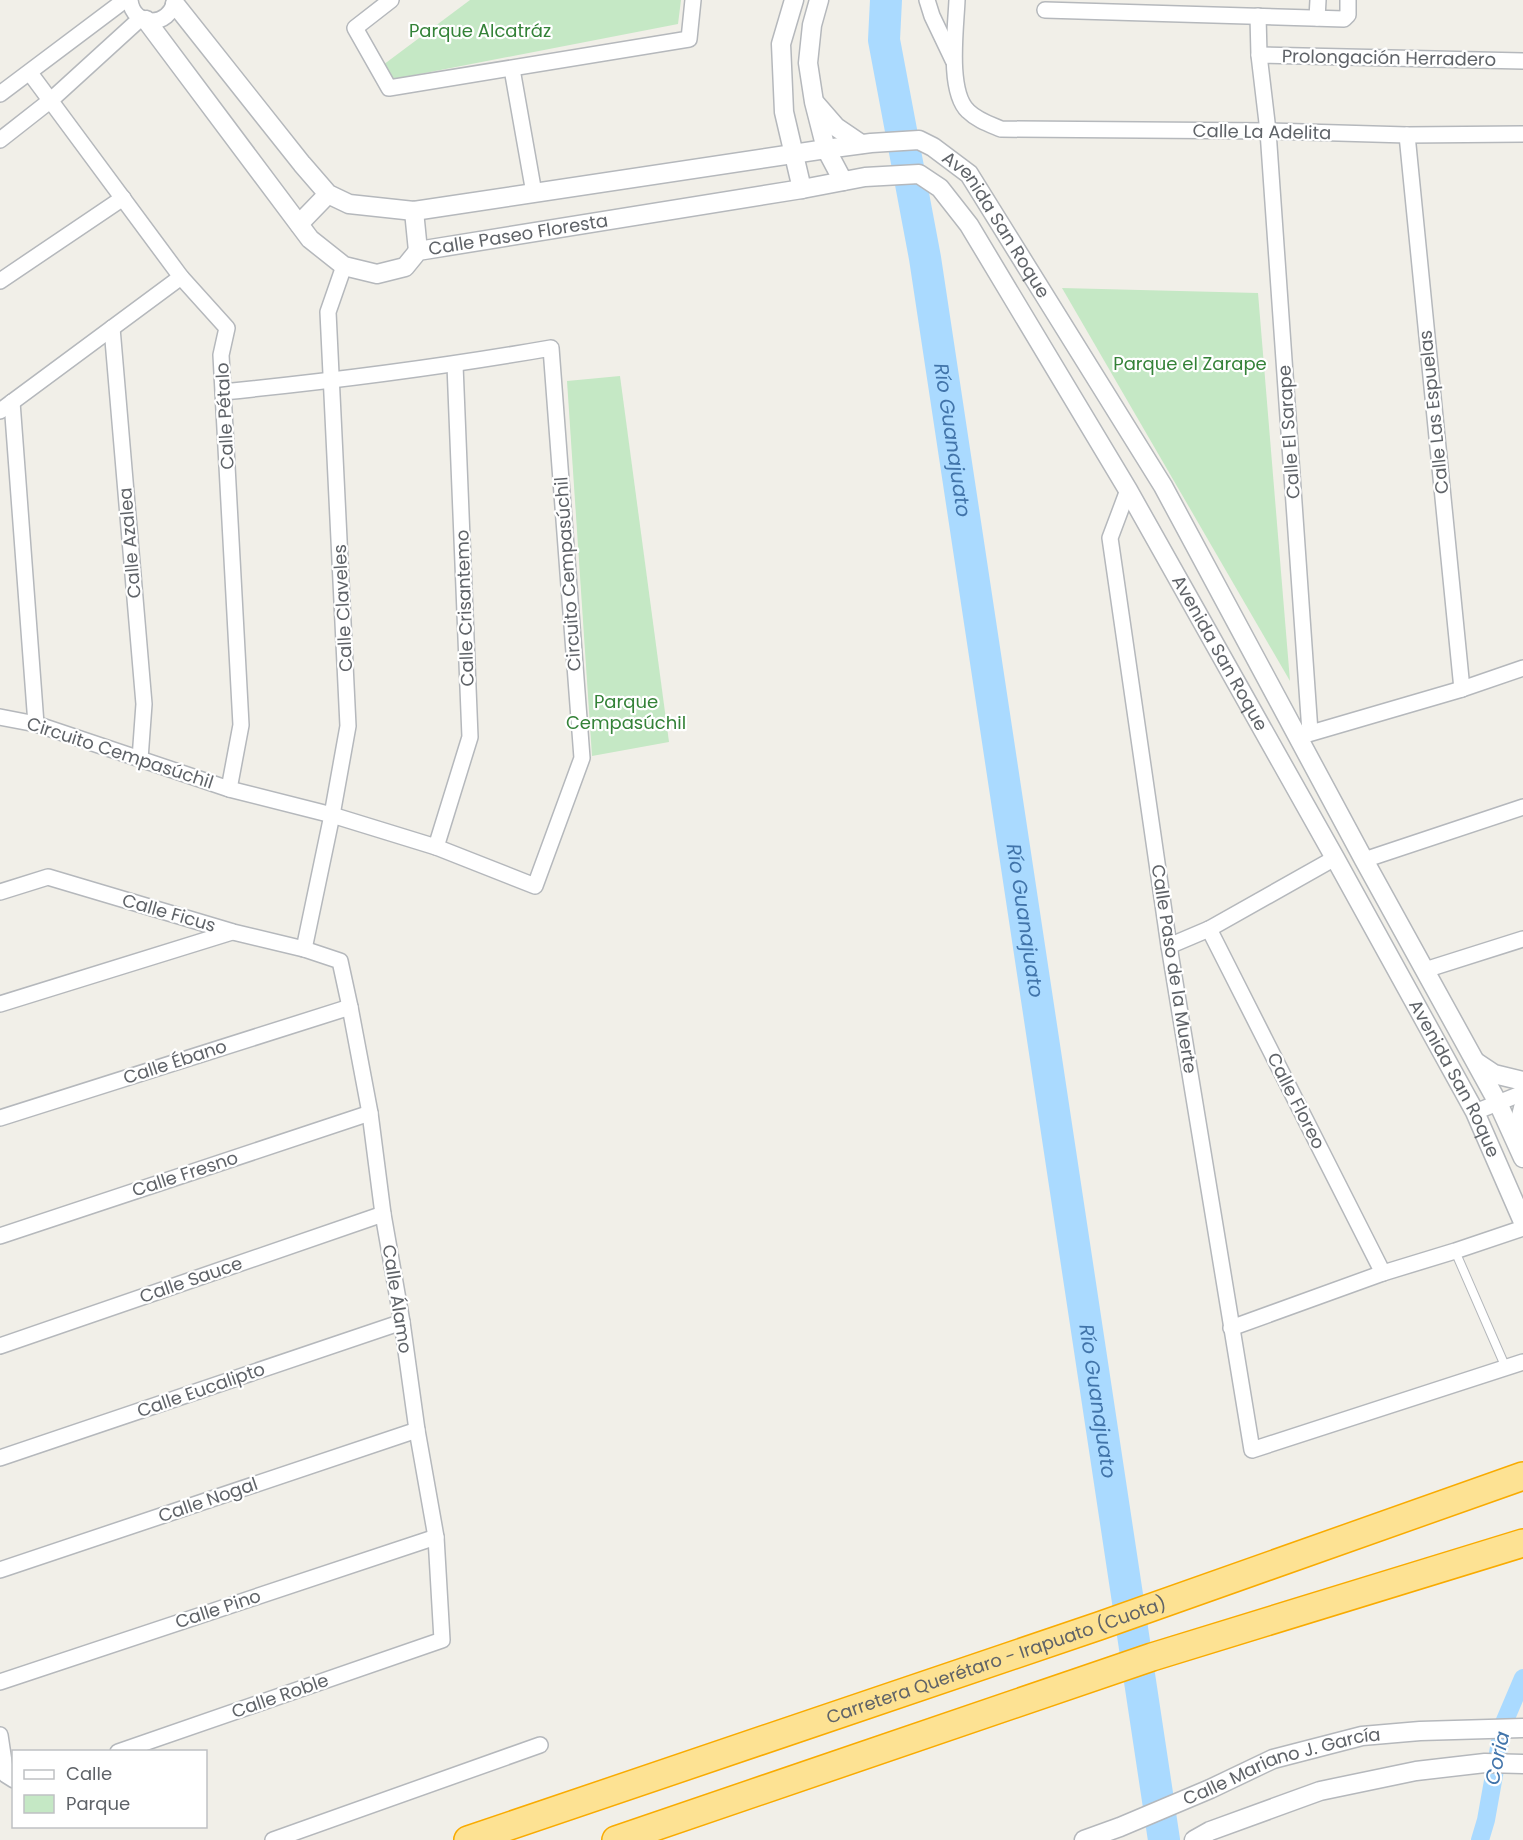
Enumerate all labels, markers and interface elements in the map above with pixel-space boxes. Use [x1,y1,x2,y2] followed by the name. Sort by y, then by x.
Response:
[409,18,551,43] park label: Parque Alcatráz
[1282,43,1496,72] street label: Prolongación Herradero
[1192,118,1332,145] street label: Calle La Adelita
[937,145,1056,303] street label: Avenida San Roque
[427,208,610,261] street label: Calle Paseo Floresta
[1412,329,1455,495] street label: Calle Las Espuelas
[1113,351,1267,376] park label: Parque el Zarape
[927,361,978,519] water label: Río Guanajuato
[209,362,240,470] street label: Calle Pétalo
[1271,364,1306,500] street label: Calle El Sarape
[548,476,587,672] street label: Circuito Cempasúchil
[112,487,147,599] street label: Calle Azalea
[449,529,480,687] street label: Calle Crisantemo
[327,544,358,672] street label: Calle Claveles
[1166,570,1274,735] street label: Avenida San Roque
[566,689,686,735] park label: Parque Cempasúchil
[24,711,217,795] street label: Circuito Cempasúchil
[1000,842,1051,1000] water label: Río Guanajuato
[1146,863,1203,1075] street label: Calle Paso de la Muerte
[119,887,219,938] street label: Calle Ficus
[1403,995,1506,1161] street label: Avenida San Roque
[120,1033,230,1090] street label: Calle Ébano
[1261,1048,1331,1153] street label: Calle Floreo
[129,1145,241,1202] street label: Calle Fresno
[377,1243,418,1355] street label: Calle Álamo
[136,1250,246,1309] street label: Calle Sauce
[1072,1322,1123,1480] water label: Río Guanajuato
[133,1356,268,1423] street label: Calle Eucalipto
[155,1471,261,1528] street label: Calle Nogal
[172,1583,264,1634] street label: Calle Pino
[823,1590,1169,1730] street label: Carretera Querétaro - Irapuato (Cuota)
[228,1667,332,1724] street label: Calle Roble
[1179,1721,1381,1811] street label: Calle Mariano J. García
[1478,1729,1516,1787] water label: Coria
[12,1750,207,1828] legend
[66,1761,112,1786] text: Calle
[66,1791,130,1816] text: Parque

